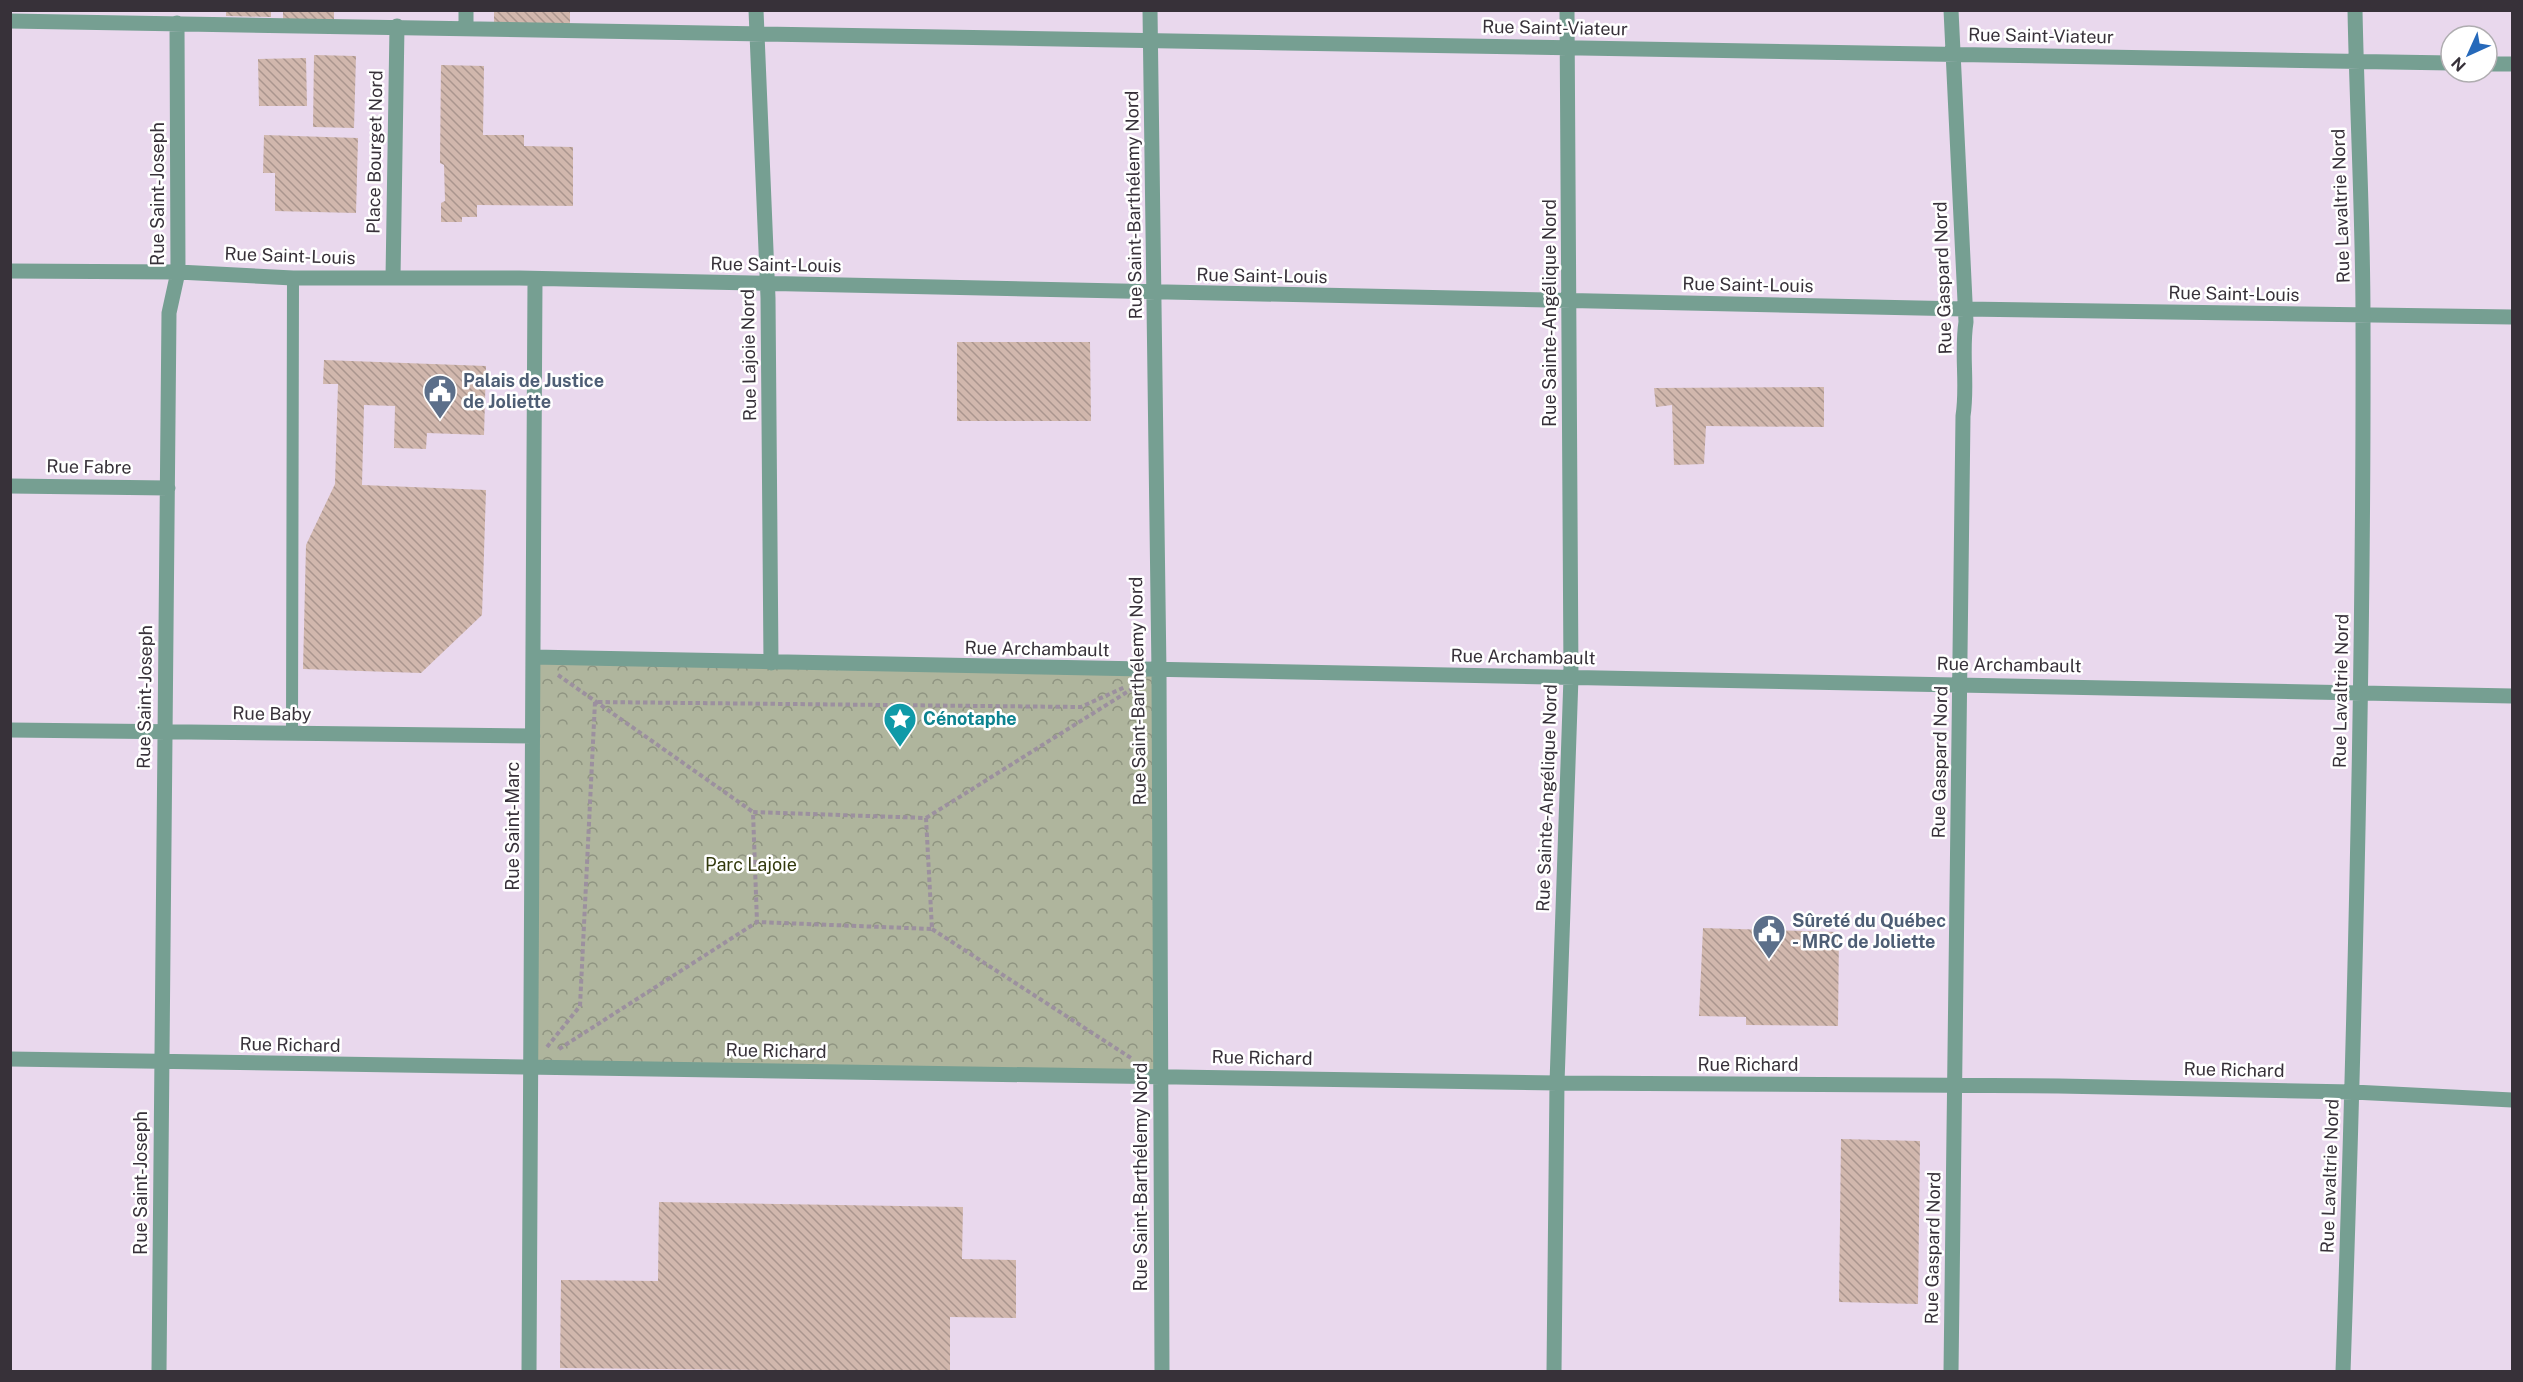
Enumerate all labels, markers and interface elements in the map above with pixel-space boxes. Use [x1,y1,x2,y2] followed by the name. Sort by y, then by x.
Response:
[1482,16,1628,39] street label: Rue Saint-Viateur
[1968,24,2114,47] street label: Rue Saint-Viateur
[2439,24,2499,84] north arrow
[2448,53,2470,75] text: N
[363,70,386,234] street label: Place Bourget Nord
[1121,90,1146,320] street label: Rue Saint-Barthélemy Nord
[147,122,168,266] street label: Rue Saint-Joseph
[2327,128,2354,284] street label: Rue Lavaltrie Nord
[1539,199,1560,427] street label: Rue Sainte-Angélique Nord
[1929,201,1956,355] street label: Rue Gaspard Nord
[224,243,356,268] street label: Rue Saint-Louis
[710,253,842,276] street label: Rue Saint-Louis
[1196,264,1328,287] street label: Rue Saint-Louis
[1682,273,1814,296] street label: Rue Saint-Louis
[2168,282,2300,305] street label: Rue Saint-Louis
[737,289,760,421] street label: Rue Lajoie Nord
[463,370,604,412] place label: Palais de Justice de Joliette
[422,373,458,420] public building icon: Palais de Justice de Joliette
[46,455,132,478] street label: Rue Fabre
[1125,576,1150,806] street label: Rue Saint-Barthélemy Nord
[2329,614,2352,768] street label: Rue Lavaltrie Nord
[133,625,156,769] street label: Rue Saint-Joseph
[964,637,1110,660] street label: Rue Archambault
[1450,645,1596,668] street label: Rue Archambault
[1936,653,2082,676] street label: Rue Archambault
[1532,684,1561,912] street label: Rue Sainte-Angélique Nord
[1928,685,1951,839] street label: Rue Gaspard Nord
[882,701,918,748] place icon: Cénotaphe
[232,702,312,725] street label: Rue Baby
[923,708,1017,729] place label: Cénotaphe
[502,761,523,891] street label: Rue Saint-Marc
[705,854,797,875] park label: Parc Lajoie
[1792,910,1946,952] place label: Sûreté du Québec - MRC de Joliette
[1751,913,1787,960] public building icon: Sûreté du Québec - MRC de Joliette
[239,1033,341,1056] street label: Rue Richard
[725,1039,827,1062] street label: Rue Richard
[1211,1046,1313,1069] street label: Rue Richard
[1697,1054,1799,1075] street label: Rue Richard
[2183,1058,2285,1081] street label: Rue Richard
[1130,1063,1151,1291] street label: Rue Saint-Barthélemy Nord
[2316,1098,2343,1254] street label: Rue Lavaltrie Nord
[130,1111,151,1255] street label: Rue Saint-Joseph
[1921,1171,1944,1325] street label: Rue Gaspard Nord

